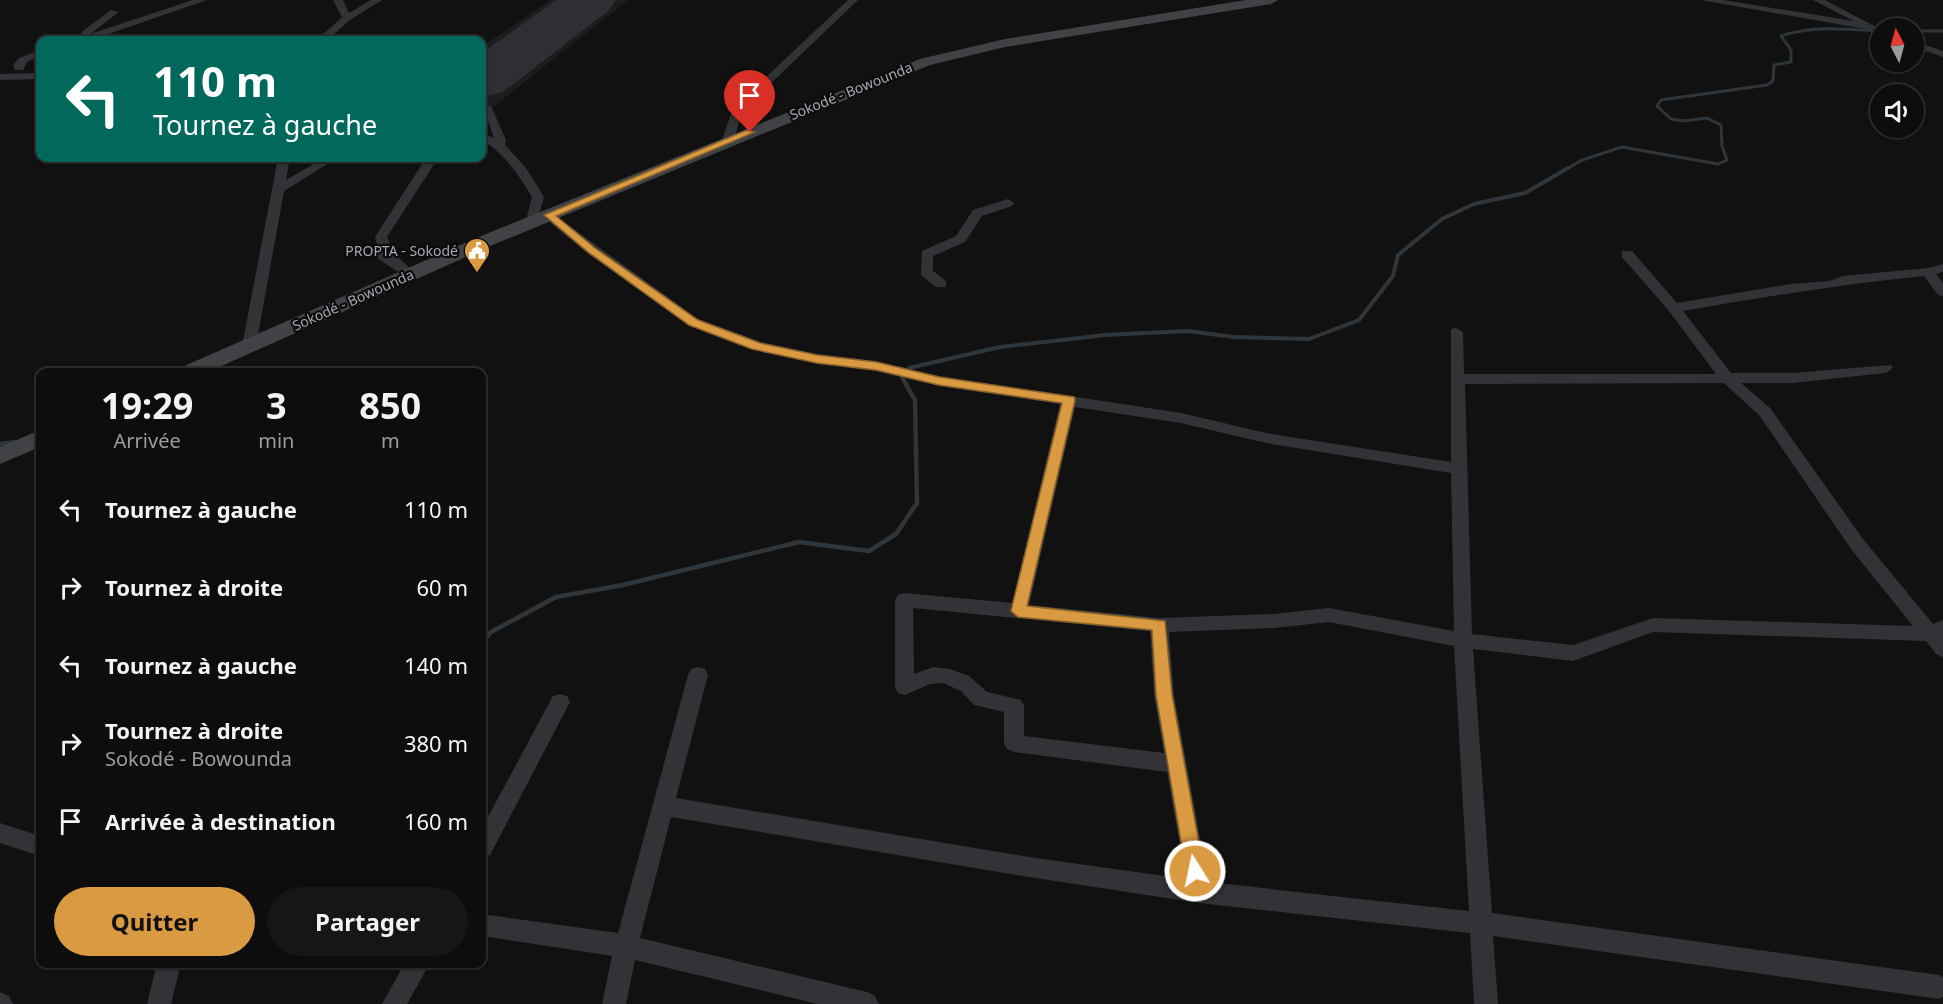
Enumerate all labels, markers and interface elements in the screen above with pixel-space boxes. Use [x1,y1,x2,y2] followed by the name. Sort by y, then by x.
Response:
[1870,18,1924,72] north arrow
[1870,18,1924,138] map controls
[153,52,277,109] text: 110 m
[787,57,915,124] street label: Sokodé - Bowounda
[54,60,132,138] icon: left
[724,70,775,132] pin
[733,79,766,112] icon: arrive
[1870,84,1924,138] button: sound
[153,106,377,143] text: Tournez à gauche
[462,236,492,274] public building icon: PROPTA - Sokodé
[345,241,458,260] place label: PROPTA - Sokodé
[289,264,416,335] street label: Sokodé - Bowounda
[101,381,193,430] text: 19:29
[266,381,287,430] text: 3
[359,381,421,430] text: 850
[114,427,181,454] text: Arrivée
[258,427,294,454] text: min
[381,427,400,454] text: m
[54,493,87,526] icon: left
[105,494,297,524] text: Tournez à gauche
[404,494,468,524] text: 110 m
[54,571,87,604] icon: right
[105,572,283,602] text: Tournez à droite
[417,572,468,602] text: 60 m
[54,649,87,682] icon: left
[105,650,297,680] text: Tournez à gauche
[404,650,468,680] text: 140 m
[105,715,283,745] text: Tournez à droite
[54,727,87,760] icon: right
[404,728,468,758] text: 380 m
[105,745,292,772] text: Sokodé - Bowounda
[54,805,87,838] icon: arrive
[105,806,336,836] text: Arrivée à destination
[404,806,468,836] text: 160 m
[1163,839,1227,903] position arrow
[54,887,255,956] button: Quitter
[267,887,468,956] button: Partager

